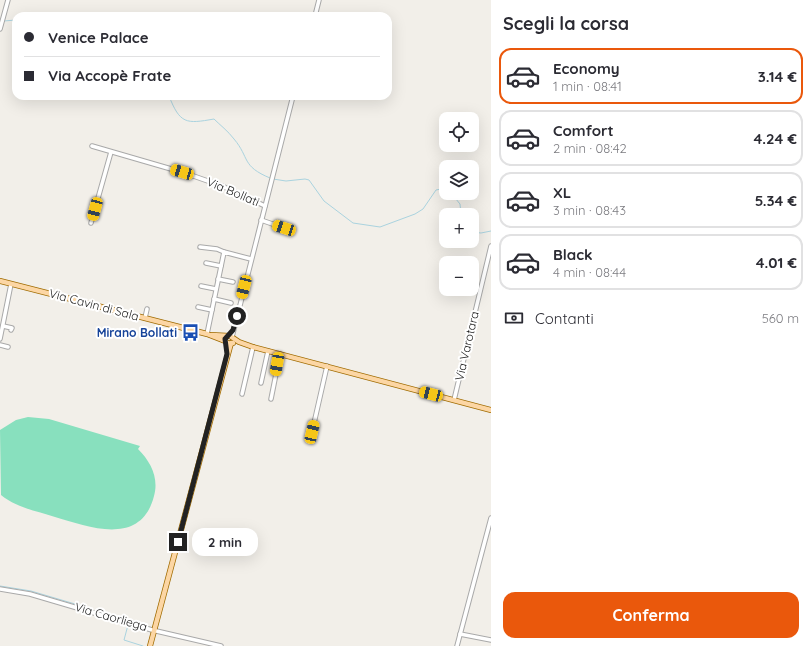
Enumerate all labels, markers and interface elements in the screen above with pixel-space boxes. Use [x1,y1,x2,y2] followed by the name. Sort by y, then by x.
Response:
[503,12,629,35] text: Scegli la corsa
[48,28,149,47] text: Venice Palace
[505,58,541,94] icon: car
[553,59,620,78] text: Economy
[48,66,171,85] text: Via Accopè Frate
[758,67,797,86] text: 3.14 €
[553,78,622,94] text: 1 min · 08:41
[439,112,479,296] map controls
[439,112,479,152] button: locate
[505,120,541,156] icon: car
[553,121,614,140] text: Comfort
[753,129,797,148] text: 4.24 €
[553,140,627,156] text: 2 min · 08:42
[439,160,479,200] button: layers
[169,163,195,181] car
[205,174,262,209] street label: Via Bollati
[505,182,541,218] icon: car
[553,183,571,202] text: XL
[755,191,797,210] text: 5.34 €
[86,196,104,222] car
[553,202,626,218] text: 3 min · 08:43
[439,208,479,248] button: +
[271,219,297,237] car
[505,244,541,280] icon: car
[553,245,593,264] text: Black
[756,253,797,272] text: 4.01 €
[439,256,479,296] button: −
[553,264,626,280] text: 4 min · 08:44
[235,274,253,300] car
[48,285,141,324] street label: Via Cavin di Sala
[228,307,246,325] route start
[503,307,525,329] icon: cash
[535,309,594,328] text: Contanti
[451,310,482,382] street label: Via Varotara
[762,310,799,326] text: 560 m
[180,323,200,343] bus stop icon: Mirano Bollati
[97,325,177,340] place label: Mirano Bollati
[269,351,285,377] car
[418,385,444,403] car
[303,419,321,445] car
[192,528,258,556] callout: 2 min
[169,533,187,551] route end
[208,534,242,550] text: 2 min
[503,592,799,638] button: Conferma
[73,599,149,634] street label: Via Caorliega

